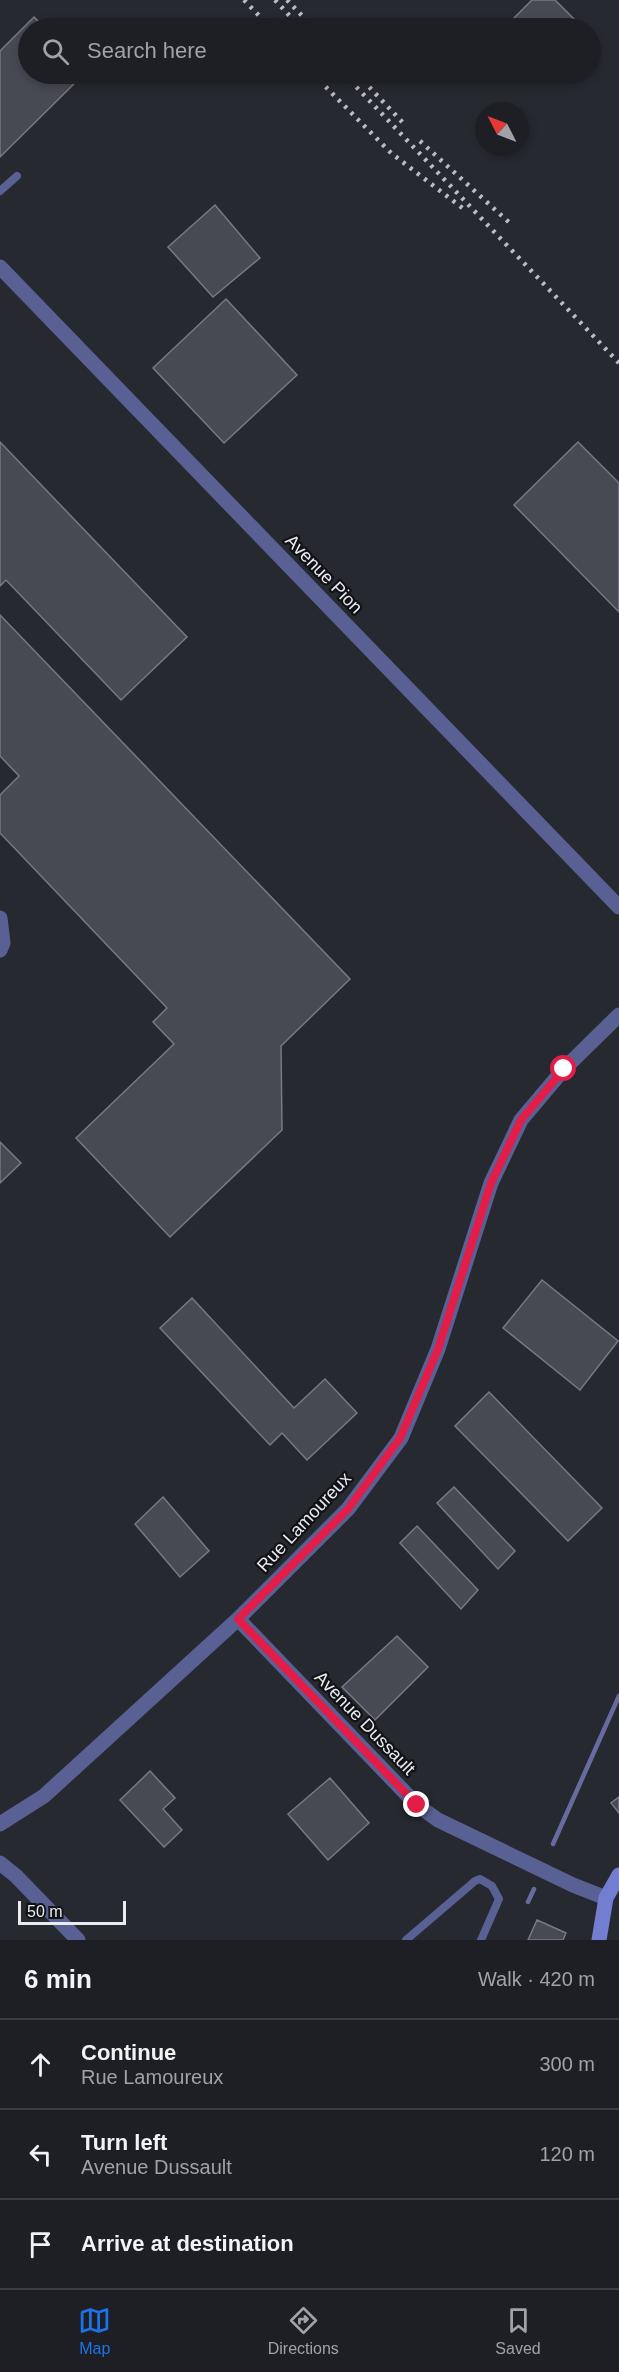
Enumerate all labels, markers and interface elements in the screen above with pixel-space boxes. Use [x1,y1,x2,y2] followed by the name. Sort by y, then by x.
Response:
[18,18,601,84] search box
[39,35,72,68] icon: search
[87,38,207,63] text: Search here
[475,102,529,156] north arrow
[281,530,367,618] street label: Avenue Pion
[550,1055,576,1081] route start
[253,1468,355,1576] street label: Rue Lamoureux
[311,1667,419,1779] street label: Avenue Dussault
[403,1791,429,1817] route end
[18,1898,126,1926] scale bar
[27,1903,63,1920] text: 50 m
[24,1964,92,1994] text: 6 min
[478,1968,595,1990] text: Walk · 420 m
[81,2040,176,2065] text: Continue
[24,2048,57,2081] icon: ahead
[539,2053,595,2075] text: 300 m
[81,2066,223,2088] text: Rue Lamoureux
[81,2130,167,2155] text: Turn left
[24,2138,57,2171] icon: left
[539,2143,595,2165] text: 120 m
[81,2156,232,2178] text: Avenue Dussault
[24,2228,57,2261] icon: arrive
[81,2231,294,2256] text: Arrive at destination
[78,2304,111,2358] tab: Map
[268,2304,339,2358] tab: Directions
[495,2304,541,2358] tab: Saved

